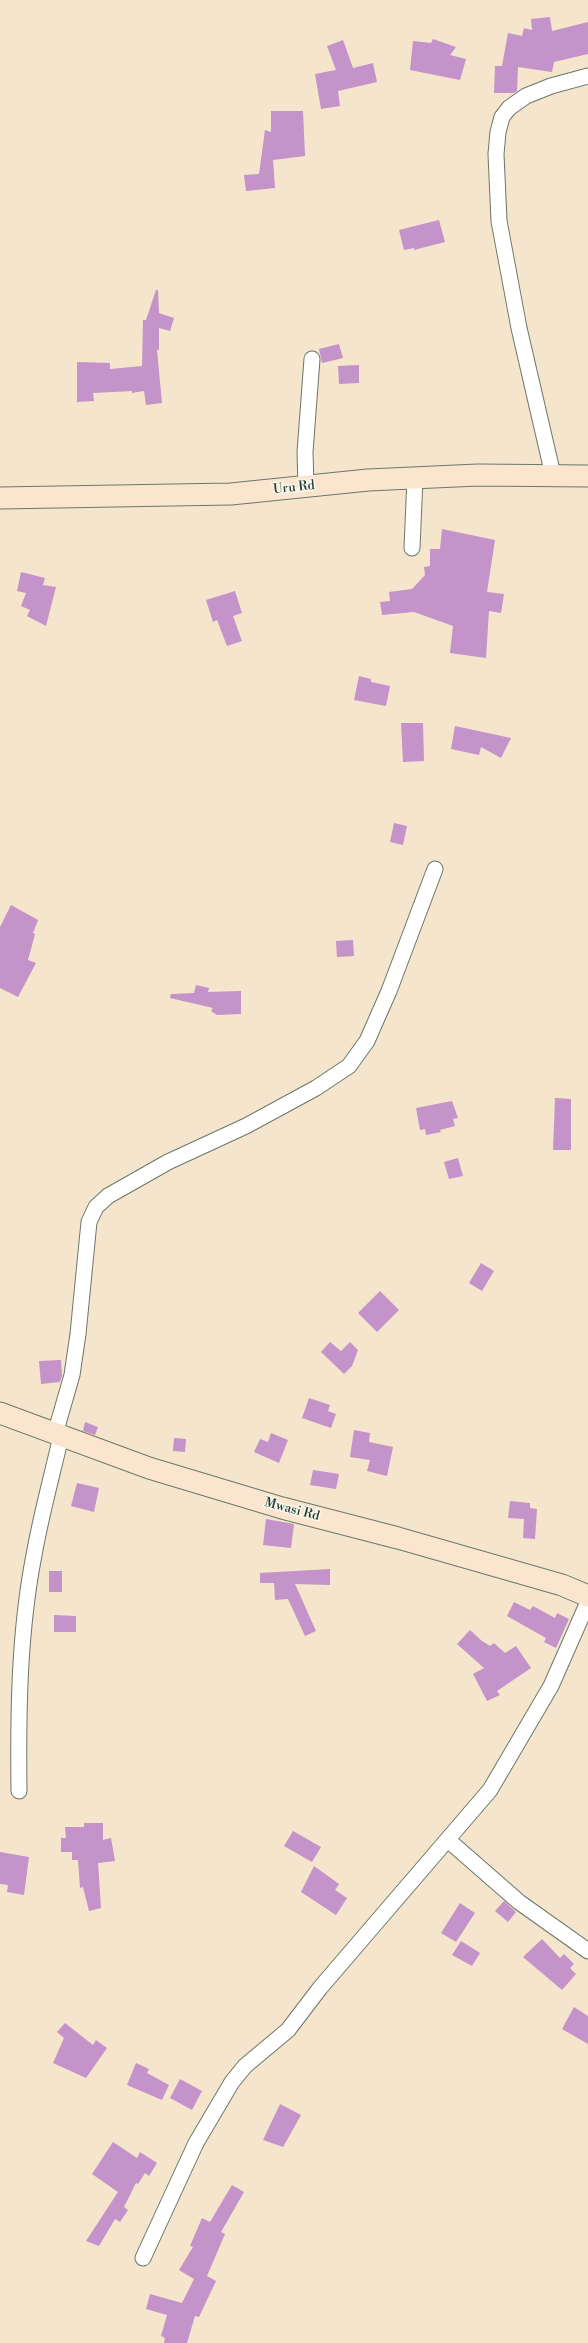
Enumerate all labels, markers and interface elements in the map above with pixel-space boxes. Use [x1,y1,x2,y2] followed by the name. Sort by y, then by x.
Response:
[272,478,316,498] street label: Uru Rd
[263,1495,321,1525] street label: Mwasi Rd

